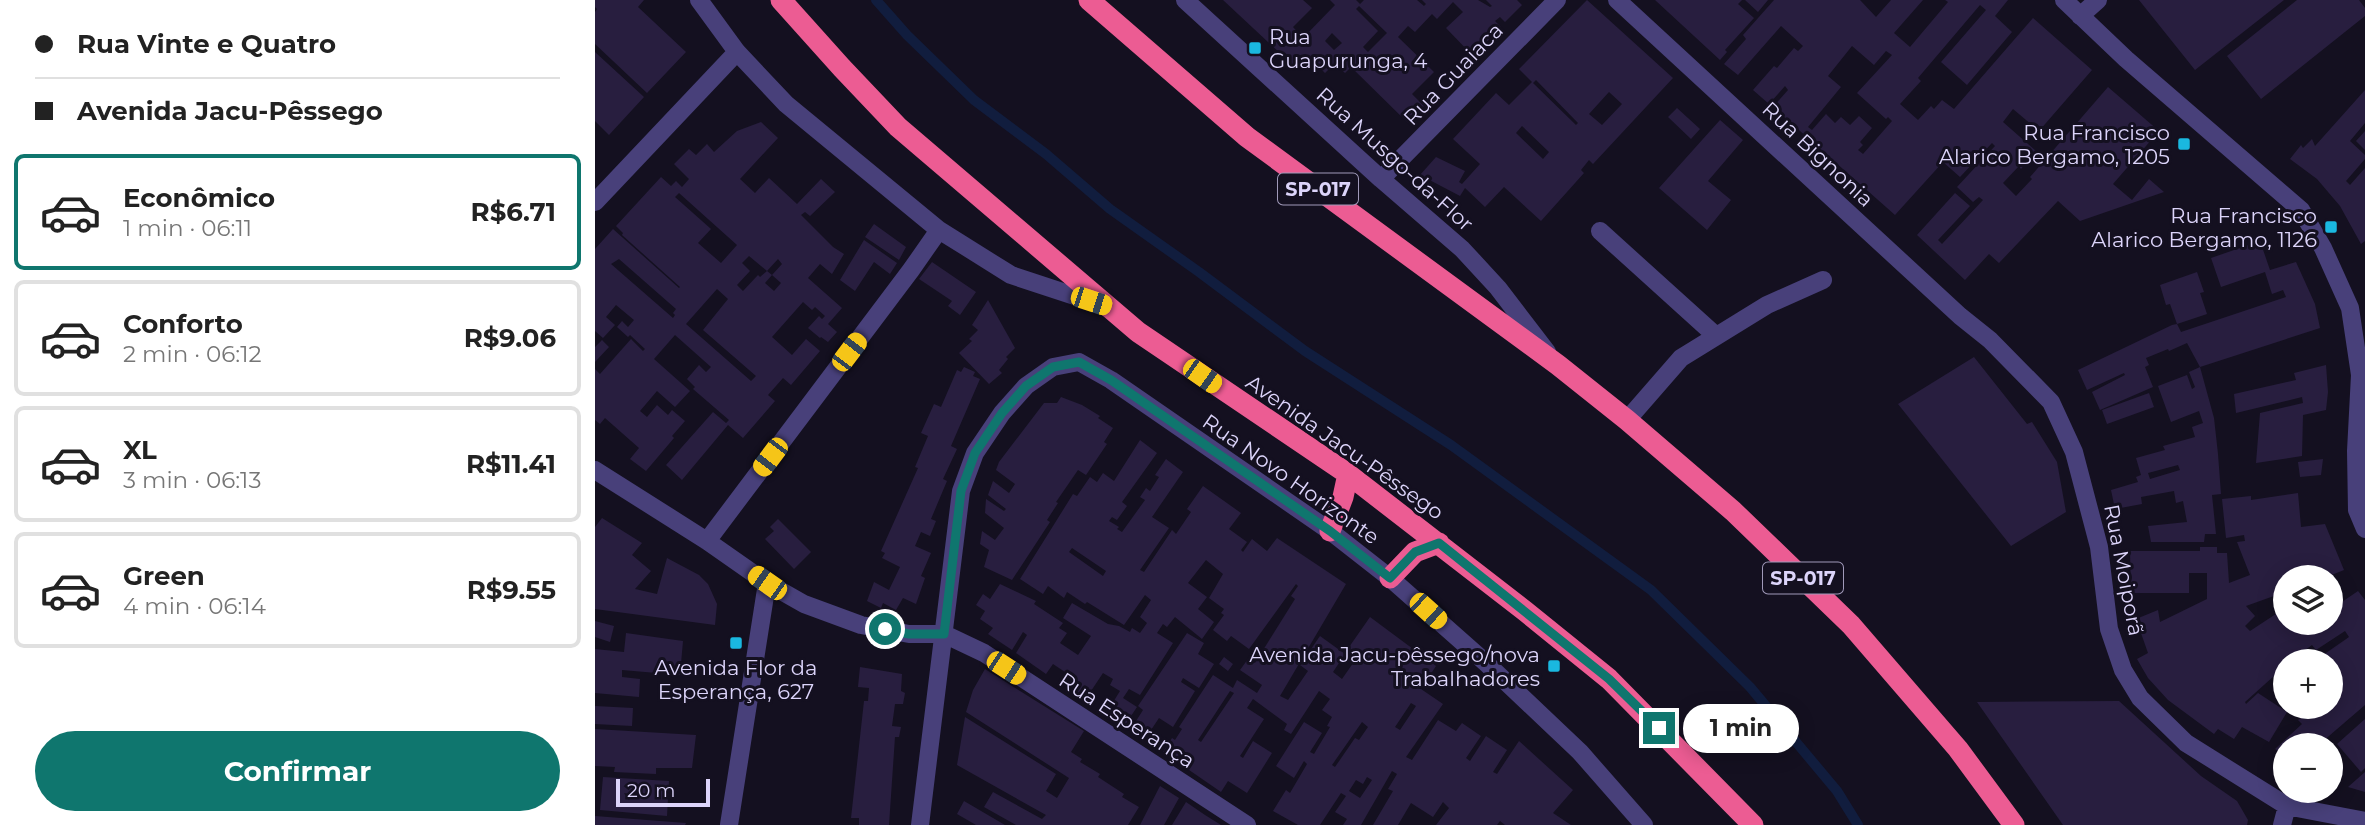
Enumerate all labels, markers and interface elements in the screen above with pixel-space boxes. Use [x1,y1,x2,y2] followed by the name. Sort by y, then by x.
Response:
[1398,18,1508,130] street label: Rua Guaiaca
[1269,24,1428,73] place label: Rua Guapurunga, 4
[77,28,336,60] text: Rua Vinte e Quatro
[1247,40,1263,56] marker: Rua Guapurunga, 4
[1311,82,1479,236] street label: Rua Musgo-da-Flor
[77,95,383,127] text: Avenida Jacu-Pêssego
[1757,96,1879,212] street label: Rua Bignonia
[1939,120,2170,169] place label: Rua Francisco Alarico Bergamo, 1205
[2176,136,2192,152] marker: Rua Francisco Alarico Bergamo, 1205
[1278,174,1358,204] road number: SP-017
[39,181,102,244] icon: car
[123,182,275,214] text: Econômico
[471,196,556,228] text: R$6.71
[2091,203,2317,252] place label: Rua Francisco Alarico Bergamo, 1126
[123,214,252,242] text: 1 min · 06:11
[2323,219,2339,235] marker: Rua Francisco Alarico Bergamo, 1126
[1068,285,1115,317] car
[39,307,102,370] icon: car
[123,308,243,340] text: Conforto
[464,322,556,354] text: R$9.06
[828,329,871,375] car
[123,340,262,368] text: 2 min · 06:12
[1179,355,1226,397] car
[1241,369,1449,525] street label: Avenida Jacu-Pêssego
[1198,409,1384,549] street label: Rua Novo Horizonte
[39,433,102,496] icon: car
[123,434,157,466] text: XL
[749,434,792,480] car
[466,448,556,480] text: R$11.41
[123,466,261,494] text: 3 min · 06:13
[2099,502,2149,638] street label: Rua Moiporã
[39,559,102,622] icon: car
[123,560,205,592] text: Green
[744,562,791,604] car
[1763,562,1843,594] road number: SP-017
[2273,565,2343,803] map controls
[2273,565,2343,635] button: layers
[467,574,556,606] text: R$9.55
[1406,589,1451,633] car
[123,592,266,620] text: 4 min · 06:14
[869,613,901,645] route start
[728,635,744,651] marker: Avenida Flor da Esperança, 627
[1249,642,1540,691] place label: Avenida Jacu-pêssego/nova Trabalhadores
[983,648,1030,688] car
[2273,649,2343,719] button: +
[655,655,817,704] place label: Avenida Flor da Esperança, 627
[1546,658,1562,674] marker: Avenida Jacu-pêssego/nova Trabalhadores
[1055,667,1199,773] street label: Rua Esperança
[1683,704,1799,752] callout: 1 min
[1643,712,1675,744] route end
[1710,714,1772,742] text: 1 min
[35,731,560,811] button: Confirmar
[2273,733,2343,803] button: −
[616,776,711,808] scale bar
[627,779,675,802] text: 20 m

